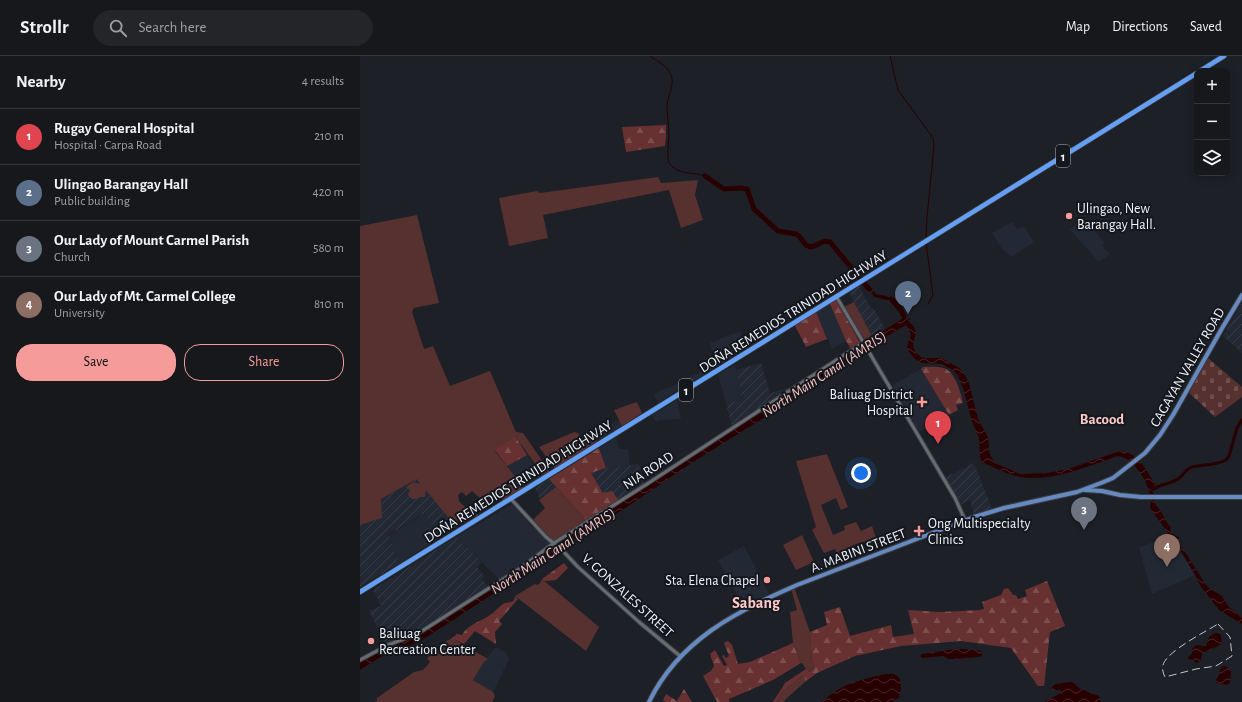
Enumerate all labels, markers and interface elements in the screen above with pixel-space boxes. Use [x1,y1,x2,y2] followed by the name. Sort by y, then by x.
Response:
[93,10,373,46] search box
[107,17,129,39] icon: search
[20,18,69,37] text: Strollr
[139,20,206,35] text: Search here
[1066,20,1090,34] text: Map
[1112,20,1168,34] text: Directions
[1190,20,1222,34] text: Saved
[1194,68,1230,176] map controls
[1194,68,1230,104] button: +
[16,73,66,90] text: Nearby
[302,75,344,88] text: 4 results
[1194,104,1230,140] button: −
[54,121,194,136] text: Rugay General Hospital
[27,130,31,143] text: 1
[314,130,344,143] text: 210 m
[54,139,162,152] text: Hospital · Carpa Road
[1194,140,1230,176] button: layers
[1056,145,1070,167] road number: 1
[54,177,188,192] text: Ulingao Barangay Hall
[26,186,32,199] text: 2
[312,186,344,199] text: 420 m
[54,195,130,208] text: Public building
[1077,202,1156,232] place label: Ulingao, New Barangay Hall.
[1064,211,1074,221] marker: Ulingao, New Barangay Hall.
[54,233,249,248] text: Our Lady of Mount Carmel Parish
[26,242,32,255] text: 3
[313,242,344,255] text: 580 m
[696,246,890,376] street label: DOÑA REMEDIOS TRINIDAD HIGHWAY
[54,251,90,264] text: Church
[895,281,921,314] pin: 2
[54,289,236,304] text: Our Lady of Mt. Carmel College
[26,298,32,311] text: 4
[314,298,344,311] text: 810 m
[1148,306,1228,429] street label: CAGAYAN VALLEY ROAD
[54,307,105,320] text: University
[759,329,889,420] water label: North Main Canal (AMRIS)
[16,344,176,381] button: Save
[184,344,344,381] button: Share
[679,379,693,401] road number: 1
[830,388,914,418] place label: Baliuag District Hospital
[916,396,928,408] marker: Baliuag District Hospital
[925,411,951,444] pin: 1
[1080,412,1124,427] district label: Bacood
[421,416,615,546] street label: DOÑA REMEDIOS TRINIDAD HIGHWAY
[621,449,676,492] street label: NIA ROAD
[851,463,871,483] your location
[1071,497,1097,530] pin: 3
[488,506,618,597] water label: North Main Canal (AMRIS)
[928,517,1030,547] place label: Ong Multispecialty Clinics
[913,525,925,537] marker: Ong Multispecialty Clinics
[809,526,908,576] street label: A. MABINI STREET
[1154,534,1180,567] pin: 4
[579,551,676,640] street label: V. GONZALES STREET
[665,574,759,588] place label: Sta. Elena Chapel
[762,575,772,585] marker: Sta. Elena Chapel
[732,595,781,611] district label: Sabang
[379,627,476,657] place label: Baliuag Recreation Center
[366,636,376,646] marker: Baliuag Recreation Center

